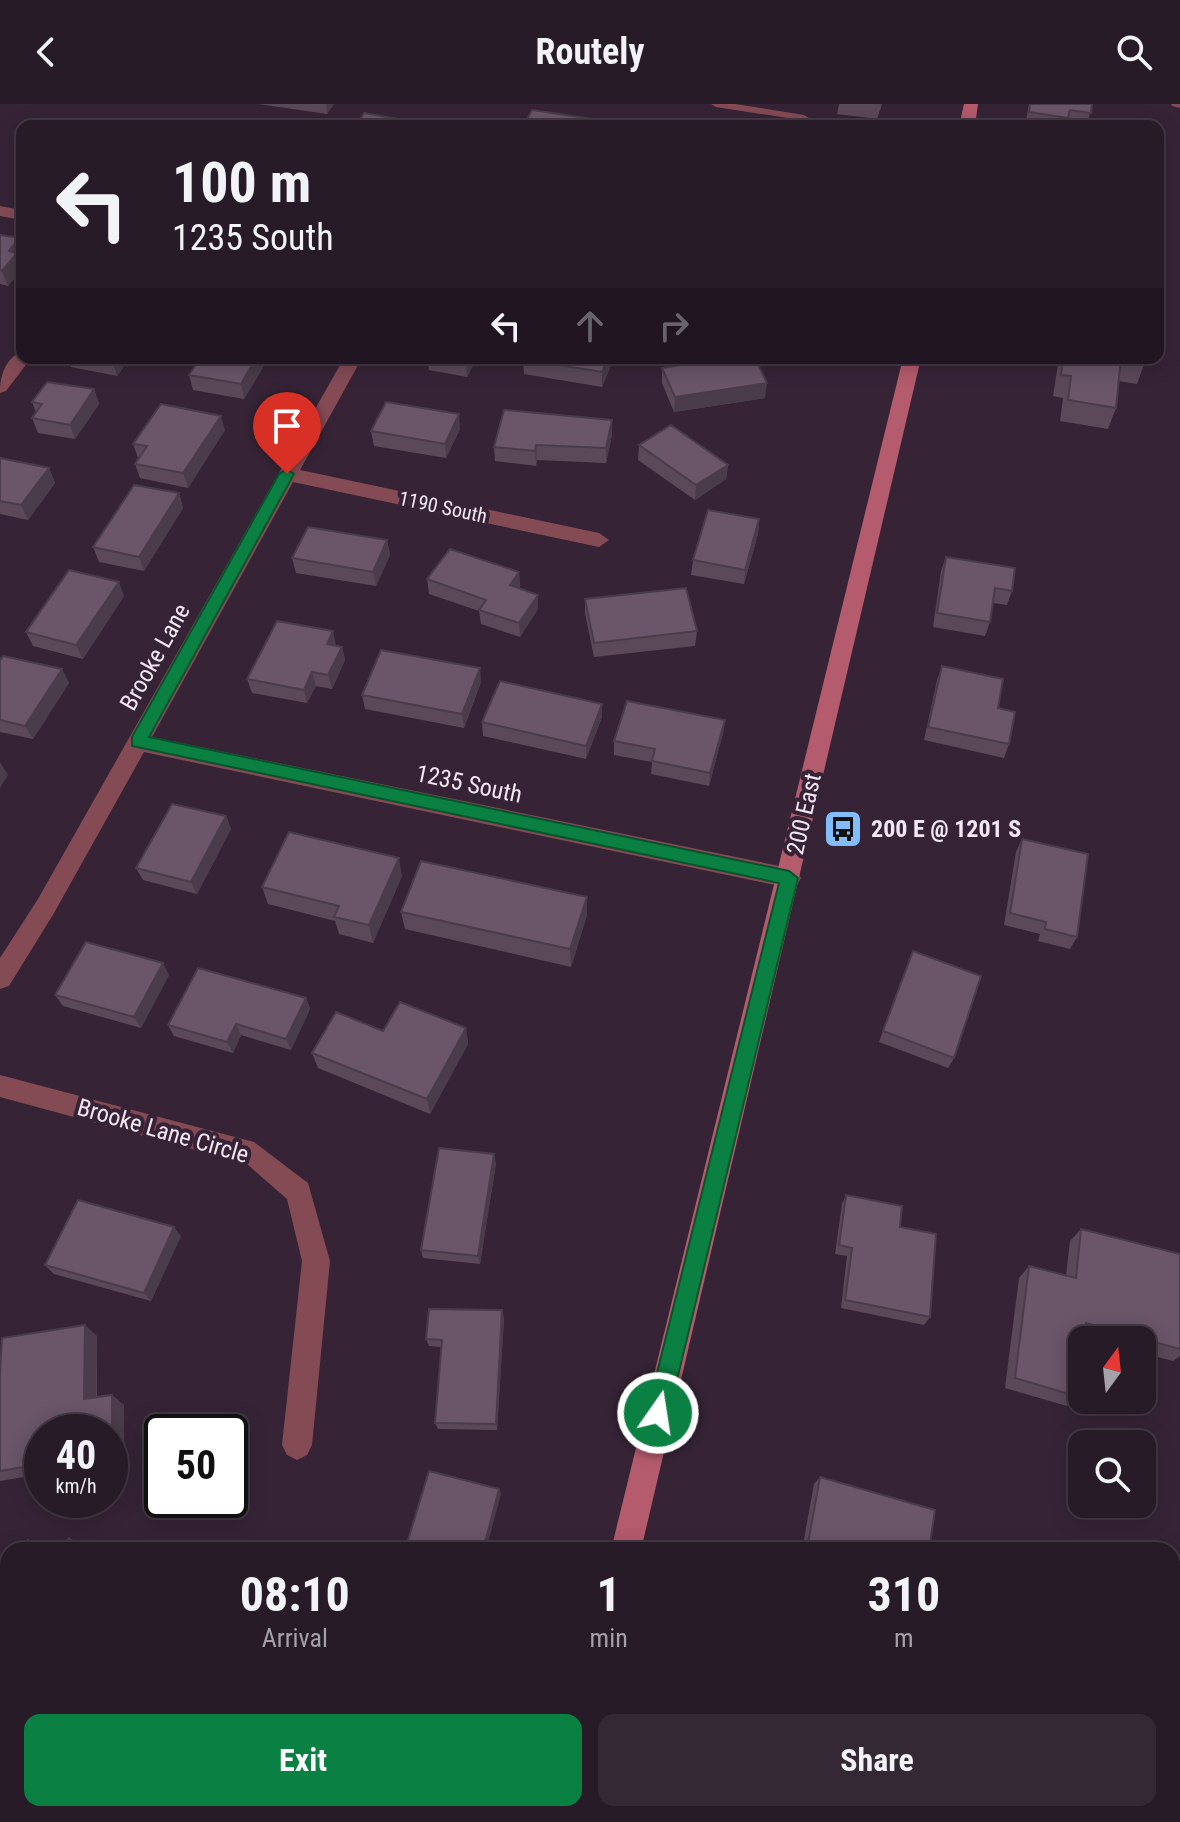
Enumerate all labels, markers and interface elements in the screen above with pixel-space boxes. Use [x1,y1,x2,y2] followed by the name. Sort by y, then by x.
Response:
[24,30,68,74] icon: back
[1112,30,1156,74] icon: search
[536,31,644,73] text: Routely
[172,150,311,216] text: 100 m
[40,152,144,256] icon: left
[172,217,334,259] text: 1235 South
[484,304,528,348] icon: left
[568,304,612,348] icon: ahead
[652,304,696,348] icon: right
[253,392,321,474] pin
[265,404,309,448] icon: arrive
[397,486,489,528] street label: 1190 South
[114,599,196,715] street label: Brooke Lane
[413,759,525,809] street label: 1235 South
[781,771,827,857] street label: 200 East
[822,808,864,850] bus stop icon: 200 E @ 1201 S
[871,815,1021,843] place label: 200 E @ 1201 S
[74,1093,252,1169] street label: Brooke Lane Circle
[1068,1326,1156,1414] north arrow
[1068,1326,1156,1518] map controls
[616,1371,700,1455] position arrow
[144,1414,248,1518] speed limit sign: 50
[1068,1430,1156,1518] button: search
[56,1432,96,1479] text: 40
[55,1474,97,1498] text: km/h
[240,1566,350,1623] text: 08:10
[597,1566,621,1623] text: 1
[867,1566,940,1623] text: 310
[262,1623,328,1653] text: Arrival
[590,1623,628,1653] text: min
[894,1623,914,1653] text: m
[24,1714,582,1806] button: Exit
[598,1714,1156,1806] button: Share

